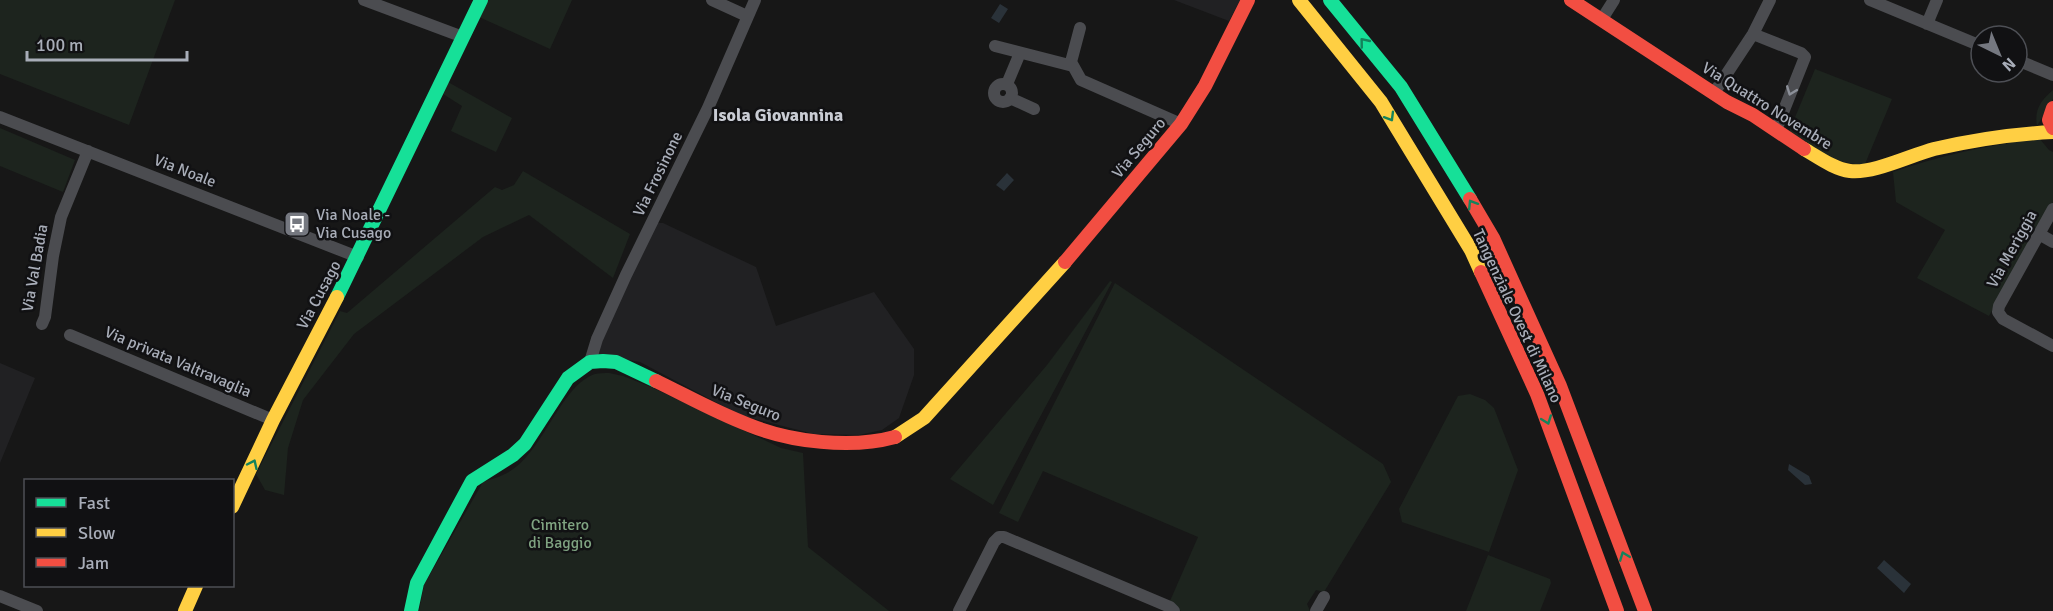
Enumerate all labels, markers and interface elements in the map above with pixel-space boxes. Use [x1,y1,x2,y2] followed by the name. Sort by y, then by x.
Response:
[27,24,188,62] scale bar
[1969,24,2029,84] north arrow
[36,34,83,56] text: 100 m
[1361,38,1372,49] one-way arrow
[1998,53,2019,75] text: N
[1698,58,1836,154] street label: Via Quattro Novembre
[1786,85,1799,96] one-way arrow
[713,104,843,126] district label: Isola Giovannina
[1383,111,1395,121] one-way arrow
[1108,114,1170,182] street label: Via Seguro
[629,128,687,220] street label: Via Frosinone
[151,150,219,192] street label: Via Noale
[1468,200,1480,210] one-way arrow
[316,205,391,243] place label: Via Noale - Via Cusago
[1982,207,2042,291] street label: Via Meriggia
[282,209,312,239] bus stop icon: Via Noale - Via Cusago
[17,223,53,313] street label: Via Val Badia
[1468,226,1566,406] street label: Tangenziale Ovest di Milano
[292,257,346,333] street label: Via Cusago
[102,322,254,402] street label: Via privata Valtravaglia
[708,380,784,426] street label: Via Seguro
[1539,414,1552,425] one-way arrow
[245,459,257,470] one-way arrow
[24,479,234,587] legend
[78,492,110,514] text: Fast
[528,515,592,553] park label: Cimitero di Baggio
[78,522,115,544] text: Slow
[1619,551,1631,562] one-way arrow
[78,552,109,574] text: Jam

